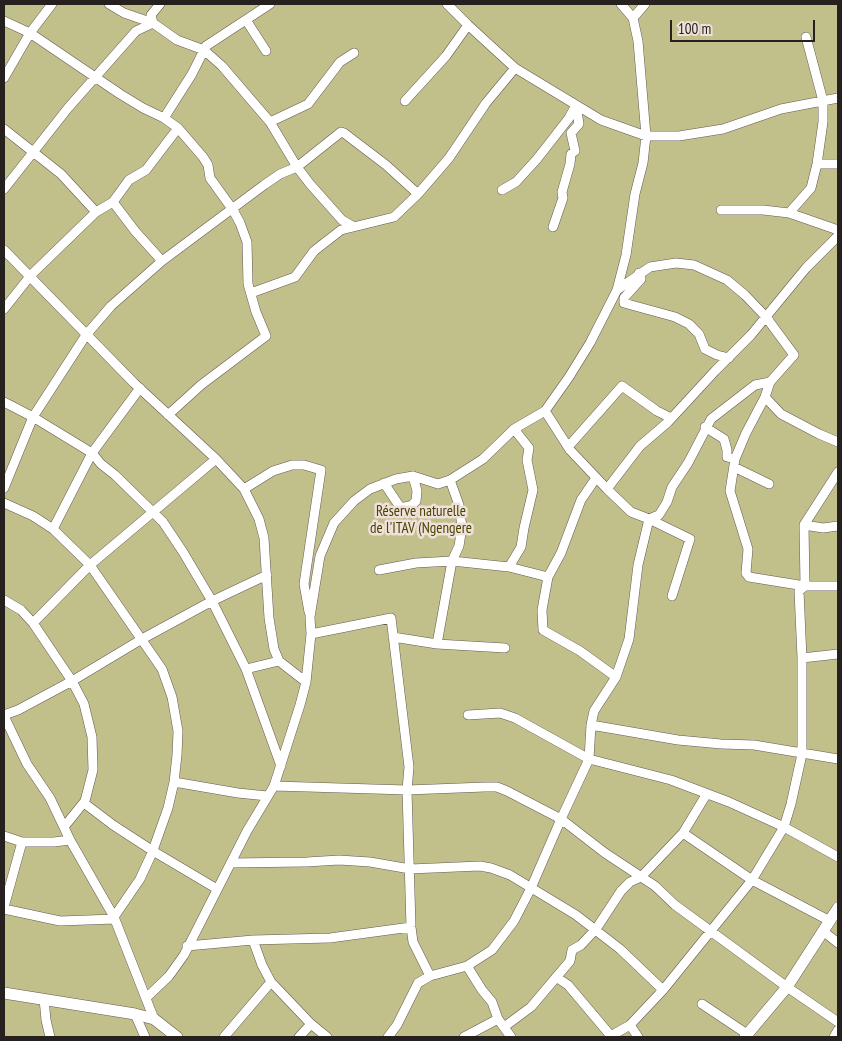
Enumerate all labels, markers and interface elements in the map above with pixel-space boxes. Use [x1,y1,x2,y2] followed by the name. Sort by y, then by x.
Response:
[672,10,817,42] scale bar
[678,19,711,38] text: 100 m
[370,503,472,538] park label: Réserve naturelle de l'ITAV (Ngengere

